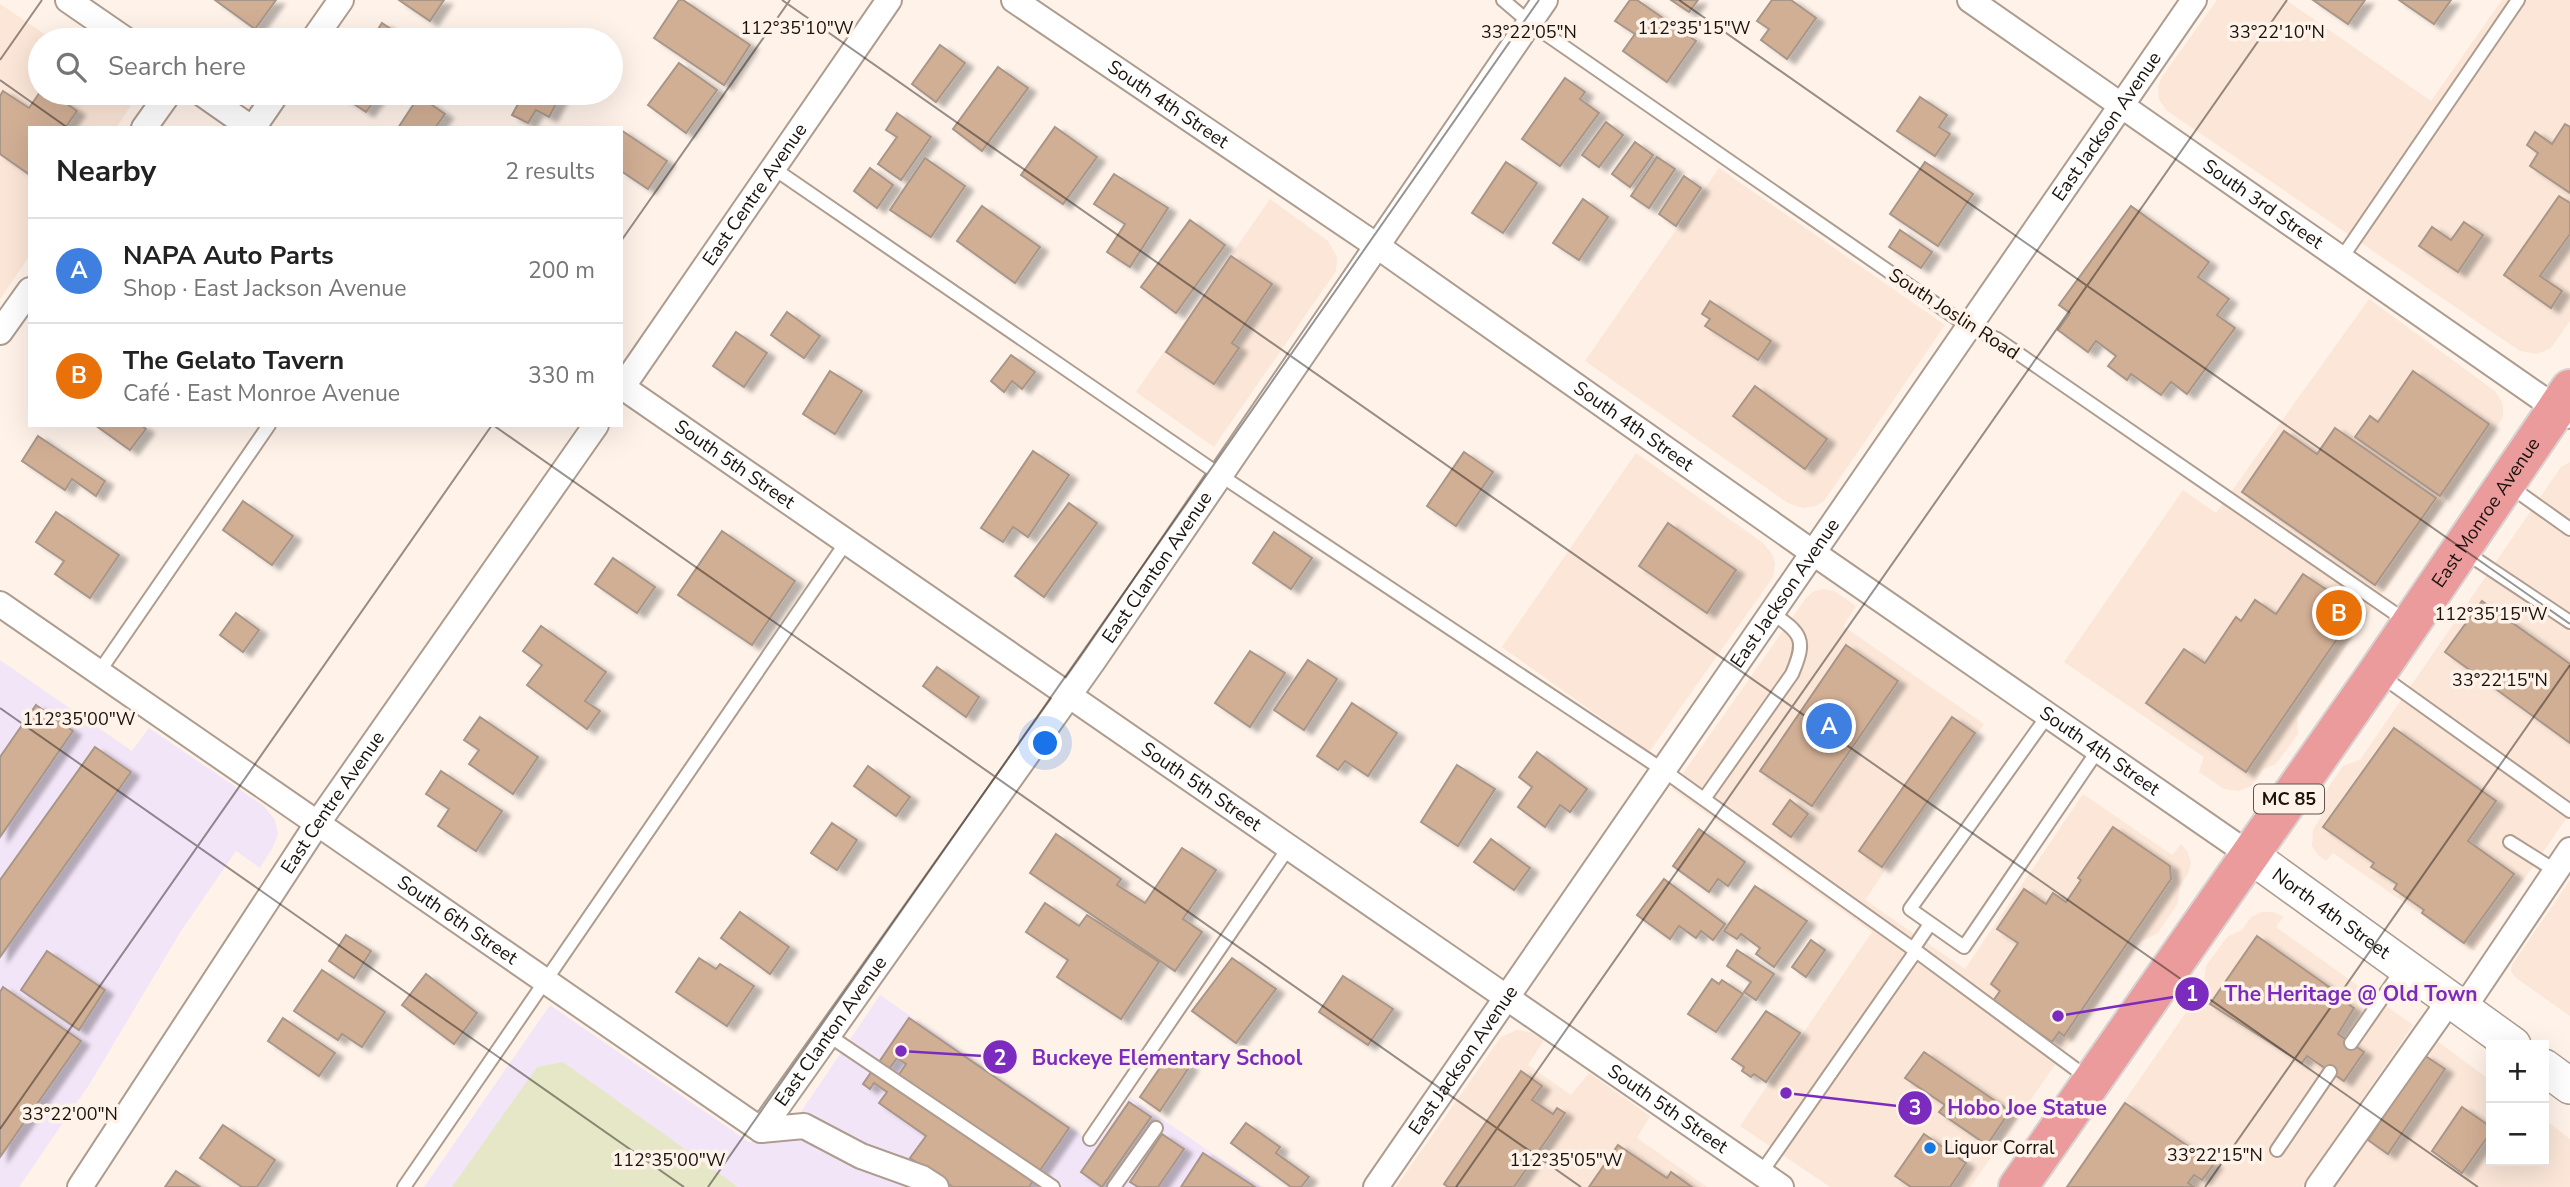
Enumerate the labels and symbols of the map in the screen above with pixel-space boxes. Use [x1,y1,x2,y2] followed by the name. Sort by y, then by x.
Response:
[740,16,854,40] text: 112°35'10"W
[1637,16,1751,40] text: 112°35'15"W
[1481,20,1577,44] text: 33°22'05"N
[2229,20,2325,44] text: 33°22'10"N
[2046,47,2168,206] street label: East Jackson Avenue
[1102,54,1234,155] street label: South 4th Street
[697,118,813,271] street label: East Centre Avenue
[2198,153,2329,255] street label: South 3rd Street
[1884,262,2024,366] street label: South Joslin Road
[1568,375,1699,478] street label: South 4th Street
[669,414,800,515] street label: South 5th Street
[2426,432,2546,593] street label: East Monroe Avenue
[1096,487,1218,649] street label: East Clanton Avenue
[1724,513,1846,673] street label: East Jackson Avenue
[2316,587,2362,639] pin: B
[2434,602,2548,626] text: 112°35'15"W
[2452,668,2548,692] text: 33°22'15"N
[1806,700,1852,752] pin: A
[2034,700,2165,802] street label: South 4th Street
[22,707,136,731] text: 112°35'00"W
[275,726,391,879] street label: East Centre Avenue
[1028,726,1062,760] your location
[1136,736,1267,838] street label: South 5th Street
[2254,784,2324,814] road number: MC 85
[2267,862,2396,965] street label: North 4th Street
[392,869,523,971] street label: South 6th Street
[769,951,893,1112] street label: East Clanton Avenue
[2175,973,2491,1015] callout: The Heritage @ Old Town
[1403,980,1524,1140] street label: East Jackson Avenue
[2186,980,2198,1008] text: 1
[2224,980,2478,1008] text: The Heritage @ Old Town
[983,1036,1316,1078] callout: Buckeye Elementary School
[994,1044,1006,1072] text: 2
[1032,1044,1303,1072] text: Buckeye Elementary School
[1602,1058,1733,1160] street label: South 5th Street
[1898,1087,2121,1129] callout: Hobo Joe Statue
[1909,1094,1921,1122] text: 3
[1947,1094,2107,1122] text: Hobo Joe Statue
[22,1102,118,1126] text: 33°22'00"N
[1944,1135,2055,1161] place label: Liquor Corral
[1922,1140,1938,1156] marker: Liquor Corral
[2167,1143,2263,1167] text: 33°22'15"N
[612,1148,726,1172] text: 112°35'00"W
[1509,1148,1623,1172] text: 112°35'05"W

